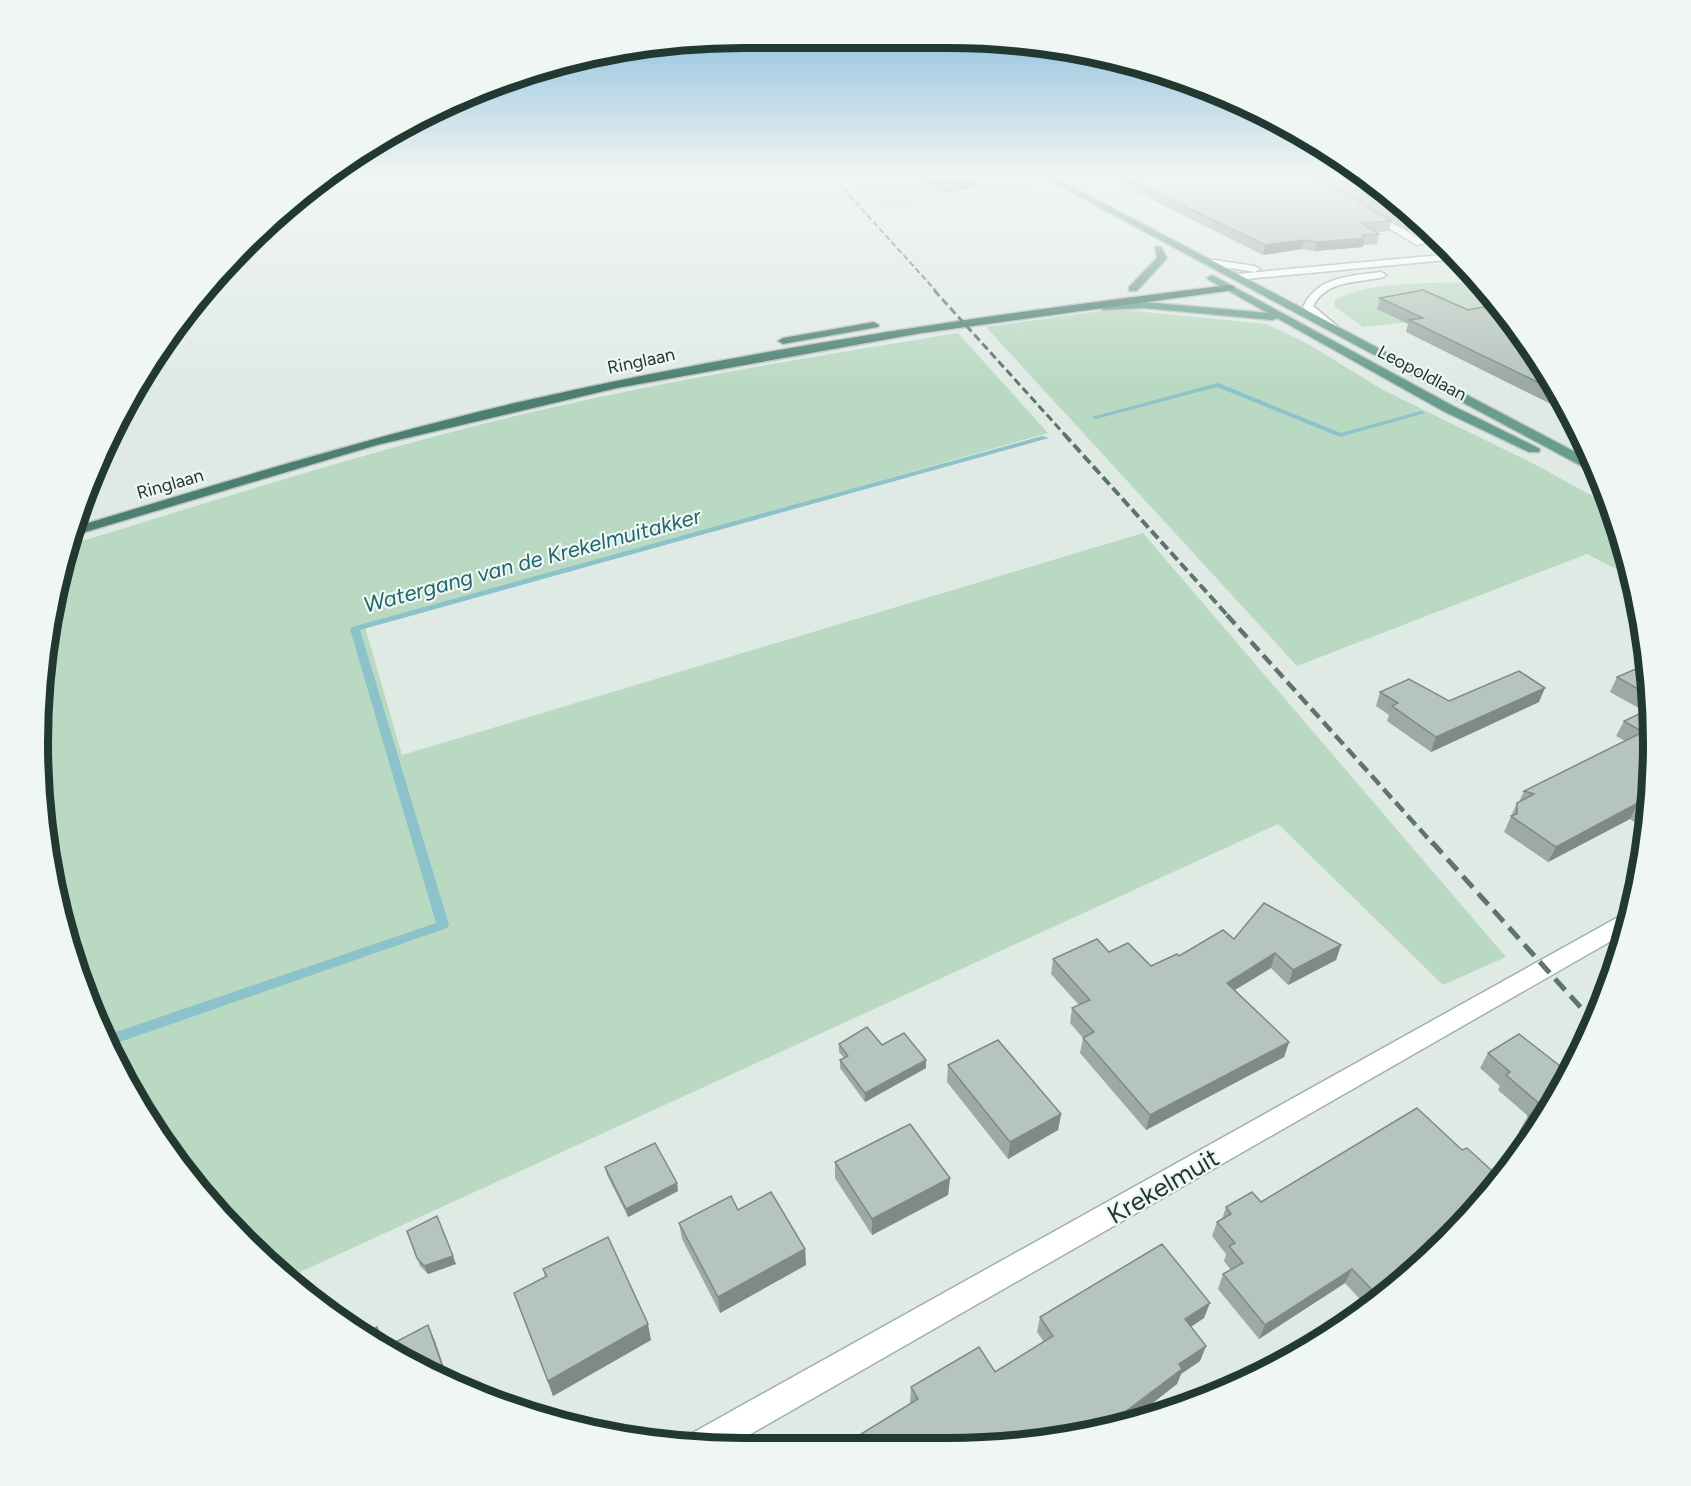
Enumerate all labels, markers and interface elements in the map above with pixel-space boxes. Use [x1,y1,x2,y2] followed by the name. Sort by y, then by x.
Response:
[1374,340,1470,406] street label: Leopoldlaan
[605,343,677,379] street label: Ringlaan
[134,464,206,504] street label: Ringlaan
[361,502,705,619] water label: Watergang van de Krekelmuitakker
[1102,1141,1225,1231] street label: Krekelmuit

